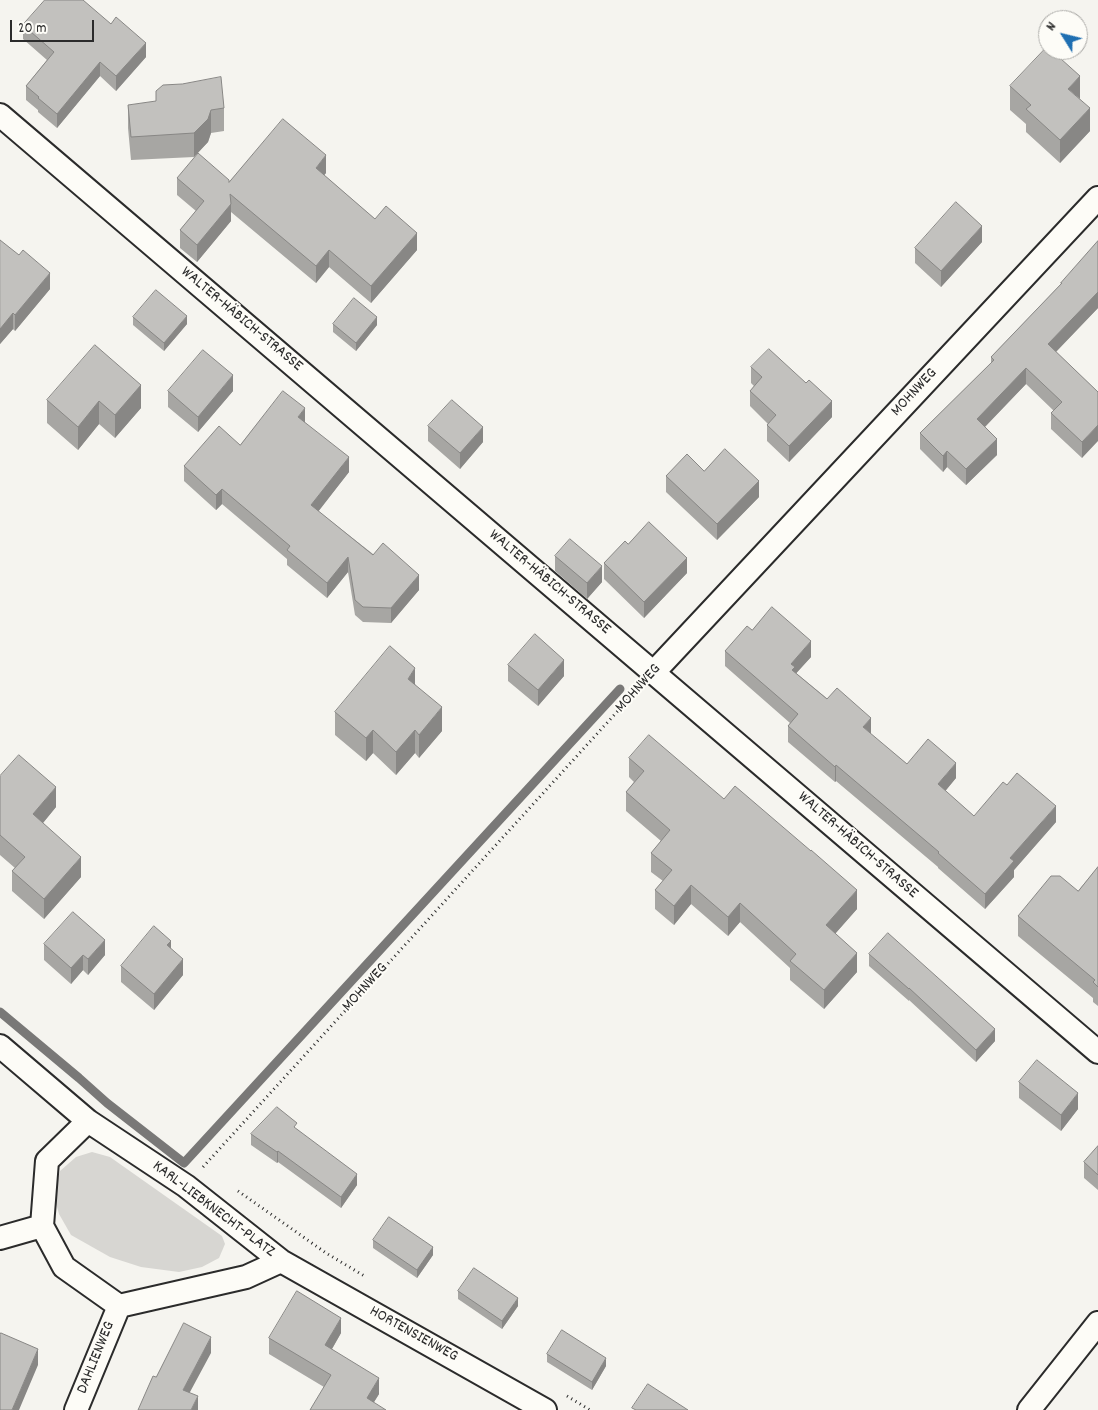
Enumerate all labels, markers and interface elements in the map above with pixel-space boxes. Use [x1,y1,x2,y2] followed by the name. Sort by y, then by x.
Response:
[12,10,96,42] scale bar
[1038,10,1088,60] north arrow
[18,18,46,40] text: 20 m
[1042,18,1062,35] text: N
[176,263,306,377] street label: WALTER-HÄBICH-STRASSE
[888,365,942,421] street label: MOHNWEG
[484,526,614,640] street label: WALTER-HÄBICH-STRASSE
[612,661,666,717] street label: MOHNWEG
[793,788,921,904] street label: WALTER-HÄBICH-STRASSE
[339,960,393,1016] street label: MOHNWEG
[148,1158,278,1262] street label: KARL-LIEBKNECHT-PLATZ
[365,1303,461,1367] street label: HORTENSIENWEG
[74,1319,120,1397] street label: DAHLIENWEG

